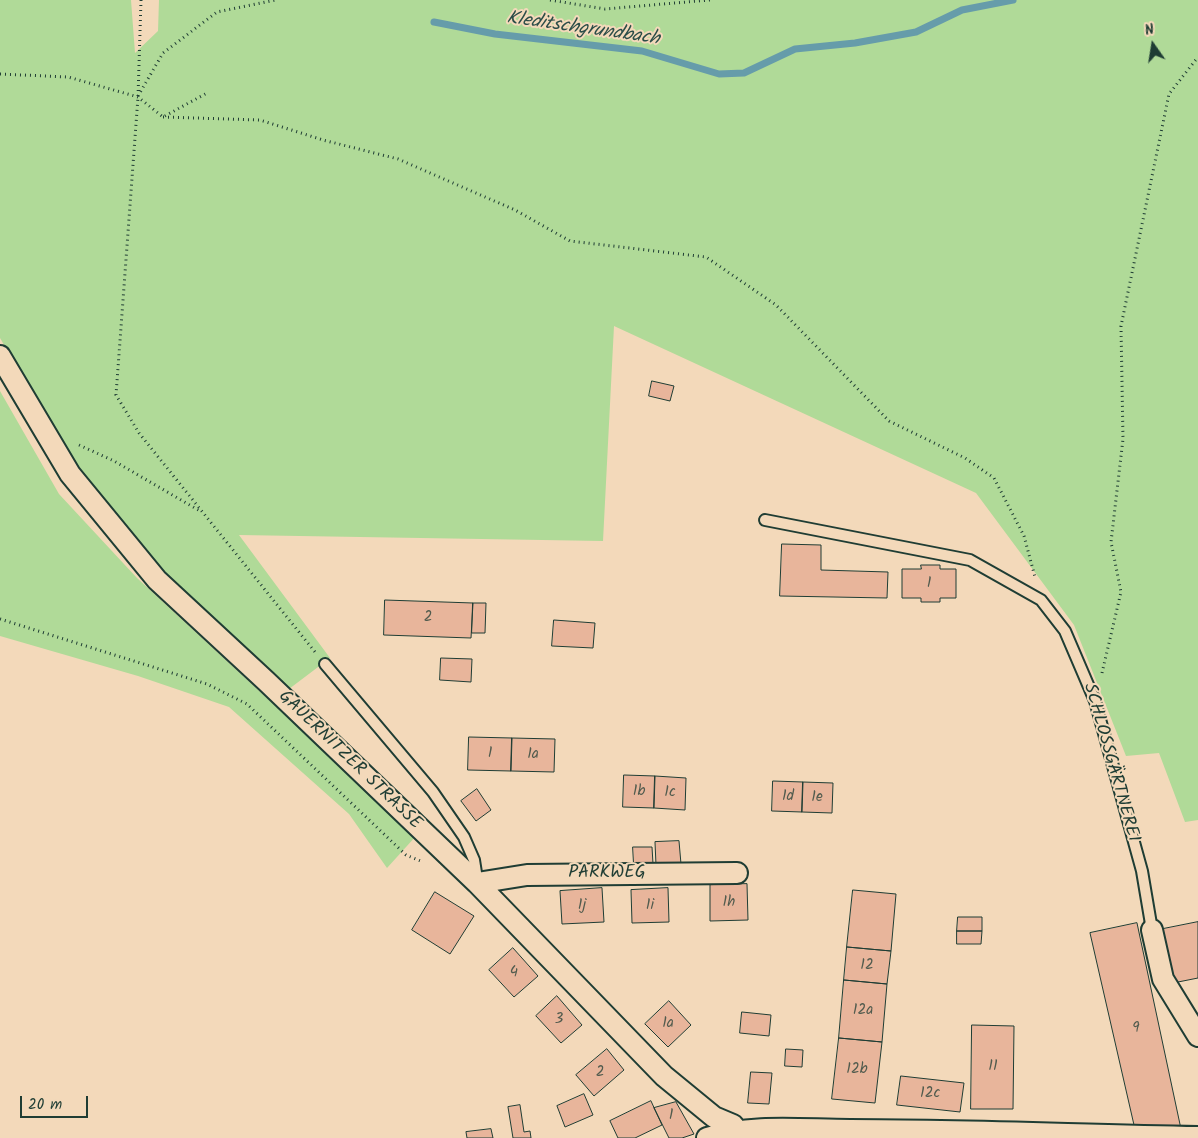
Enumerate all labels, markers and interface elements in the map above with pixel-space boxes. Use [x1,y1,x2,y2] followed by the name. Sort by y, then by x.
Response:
[505,8,661,52] water label: Kleditschgrundbach
[1143,19,1156,42] text: N
[1128,20,1178,70] north arrow
[927,575,931,593] house number: 1
[424,609,432,627] house number: 2
[1077,681,1143,845] street label: SCHLOSSGÄRTNEREI
[273,687,425,835] street label: GAUERNITZER STRASSE
[488,745,492,763] house number: 1
[527,746,539,764] house number: 1a
[633,783,645,801] house number: 1b
[664,784,676,802] house number: 1c
[782,788,794,806] house number: 1d
[811,789,823,807] house number: 1e
[568,863,646,885] street label: PARKWEG
[723,894,735,912] house number: 1h
[578,897,586,915] house number: 1j
[646,897,654,915] house number: 1i
[860,957,874,975] house number: 12
[510,964,518,982] house number: 4
[853,1002,873,1020] house number: 12a
[555,1011,563,1029] house number: 3
[662,1015,674,1033] house number: 1a
[1132,1020,1140,1038] house number: 9
[988,1058,998,1076] house number: 11
[846,1061,868,1079] house number: 12b
[596,1064,604,1082] house number: 2
[920,1085,940,1103] house number: 12c
[22,1086,90,1118] scale bar
[28,1093,62,1117] text: 20 m
[669,1107,673,1125] house number: 1

